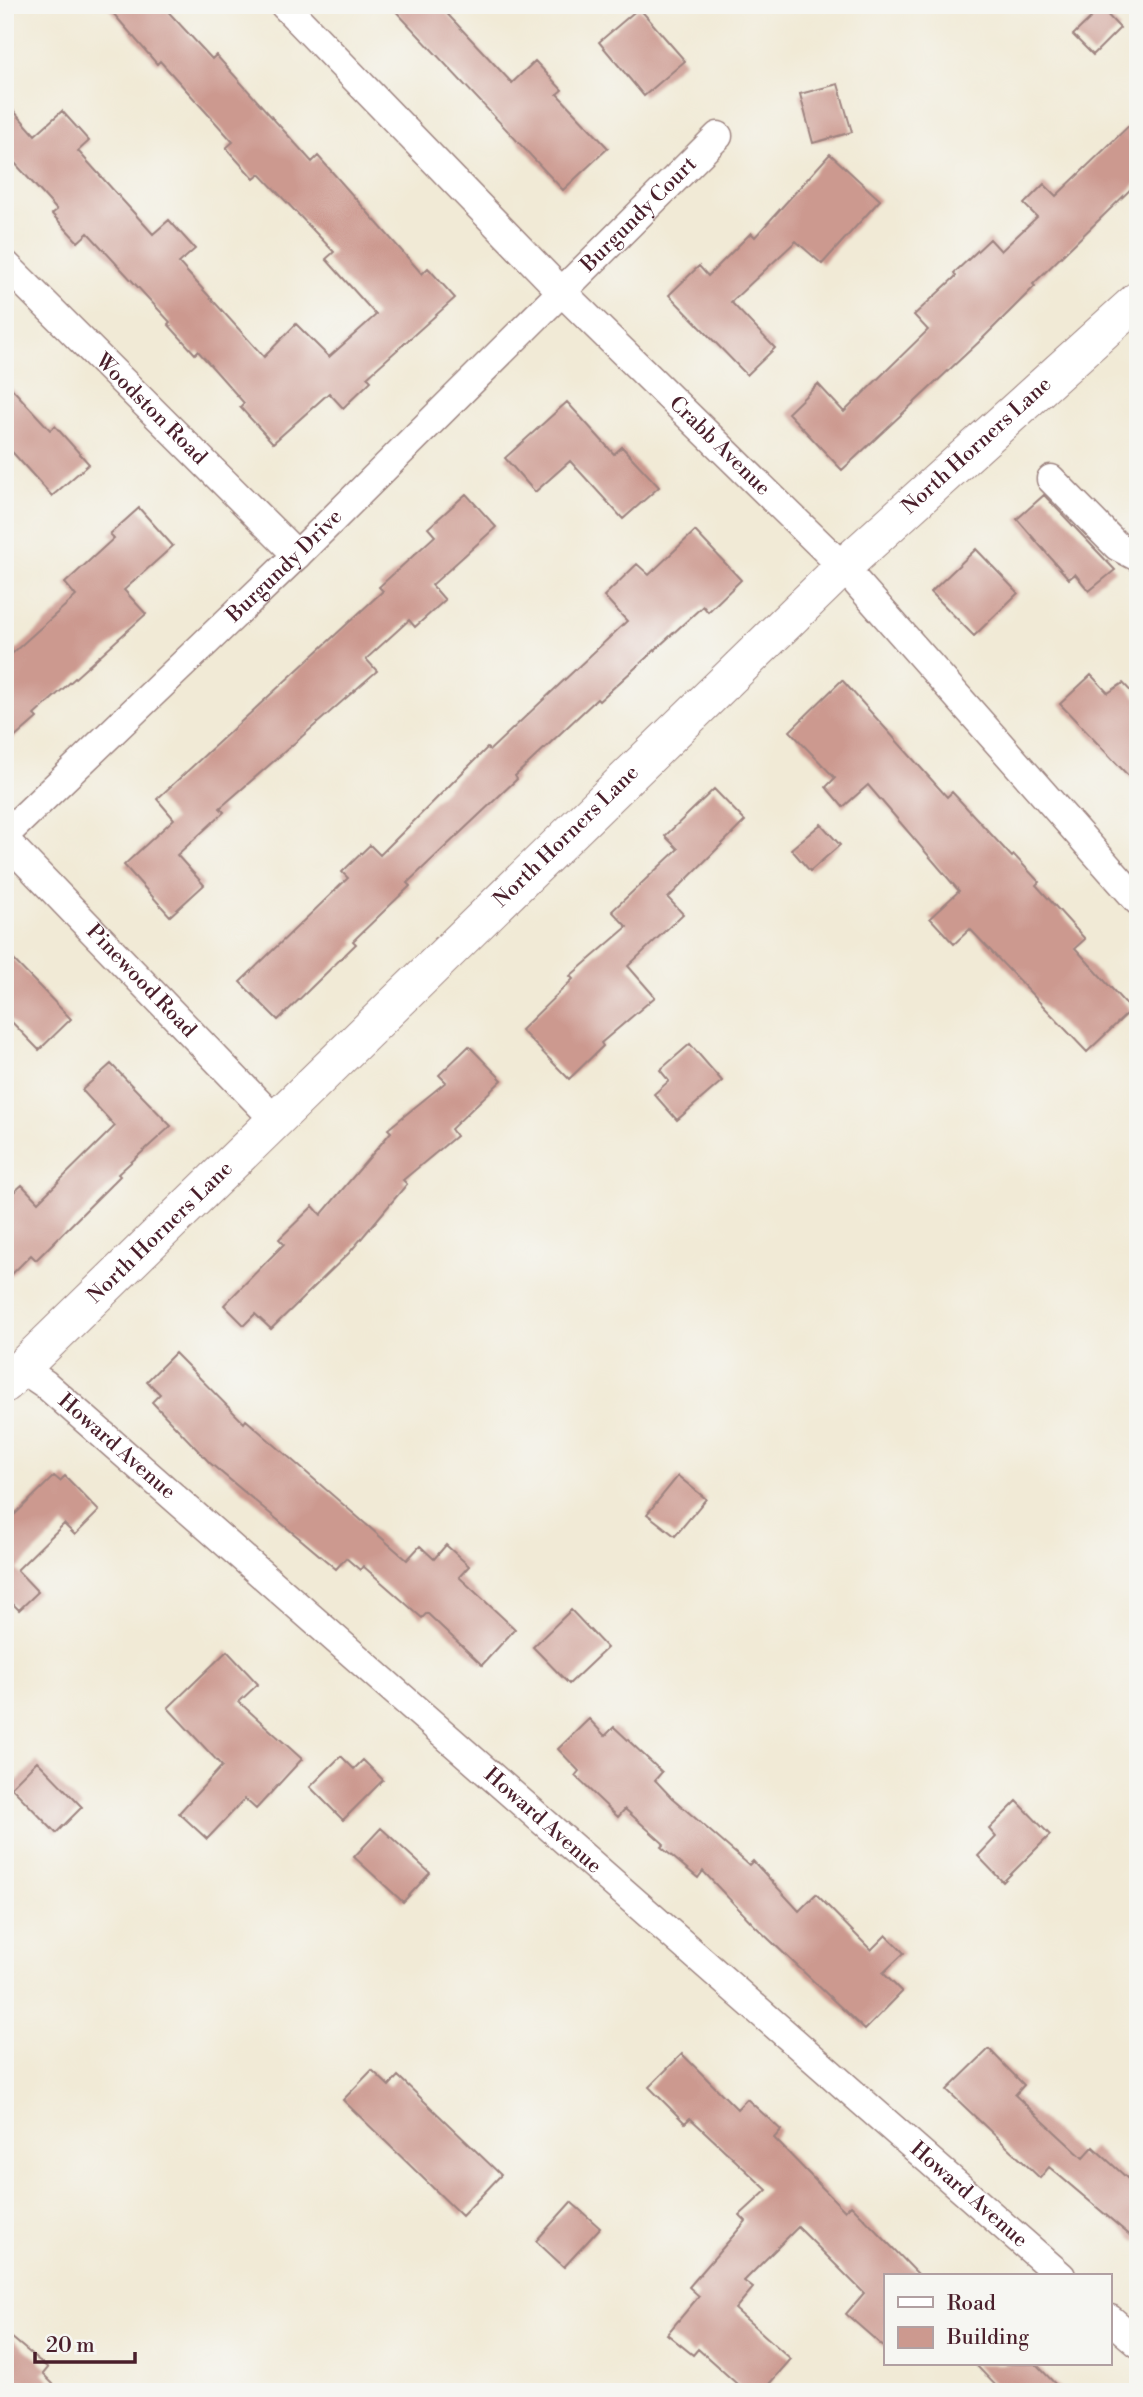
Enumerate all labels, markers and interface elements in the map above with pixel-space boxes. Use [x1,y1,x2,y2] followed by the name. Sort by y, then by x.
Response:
[575,151,703,279] street label: Burgundy Court
[89,348,212,471] street label: Woodston Road
[897,371,1057,520] street label: North Horners Lane
[663,391,776,502] street label: Crabb Avenue
[221,504,348,629] street label: Burgundy Drive
[488,760,644,913] street label: North Horners Lane
[81,919,202,1043] street label: Pinewood Road
[82,1156,239,1309] street label: North Horners Lane
[52,1388,181,1505] street label: Howard Avenue
[478,1762,607,1879] street label: Howard Avenue
[905,2136,1033,2254] street label: Howard Avenue
[884,2274,1112,2366] legend
[947,2291,996,2317] text: Road
[35,2320,135,2364] scale bar
[946,2325,1029,2351] text: Building
[46,2333,95,2359] text: 20 m

